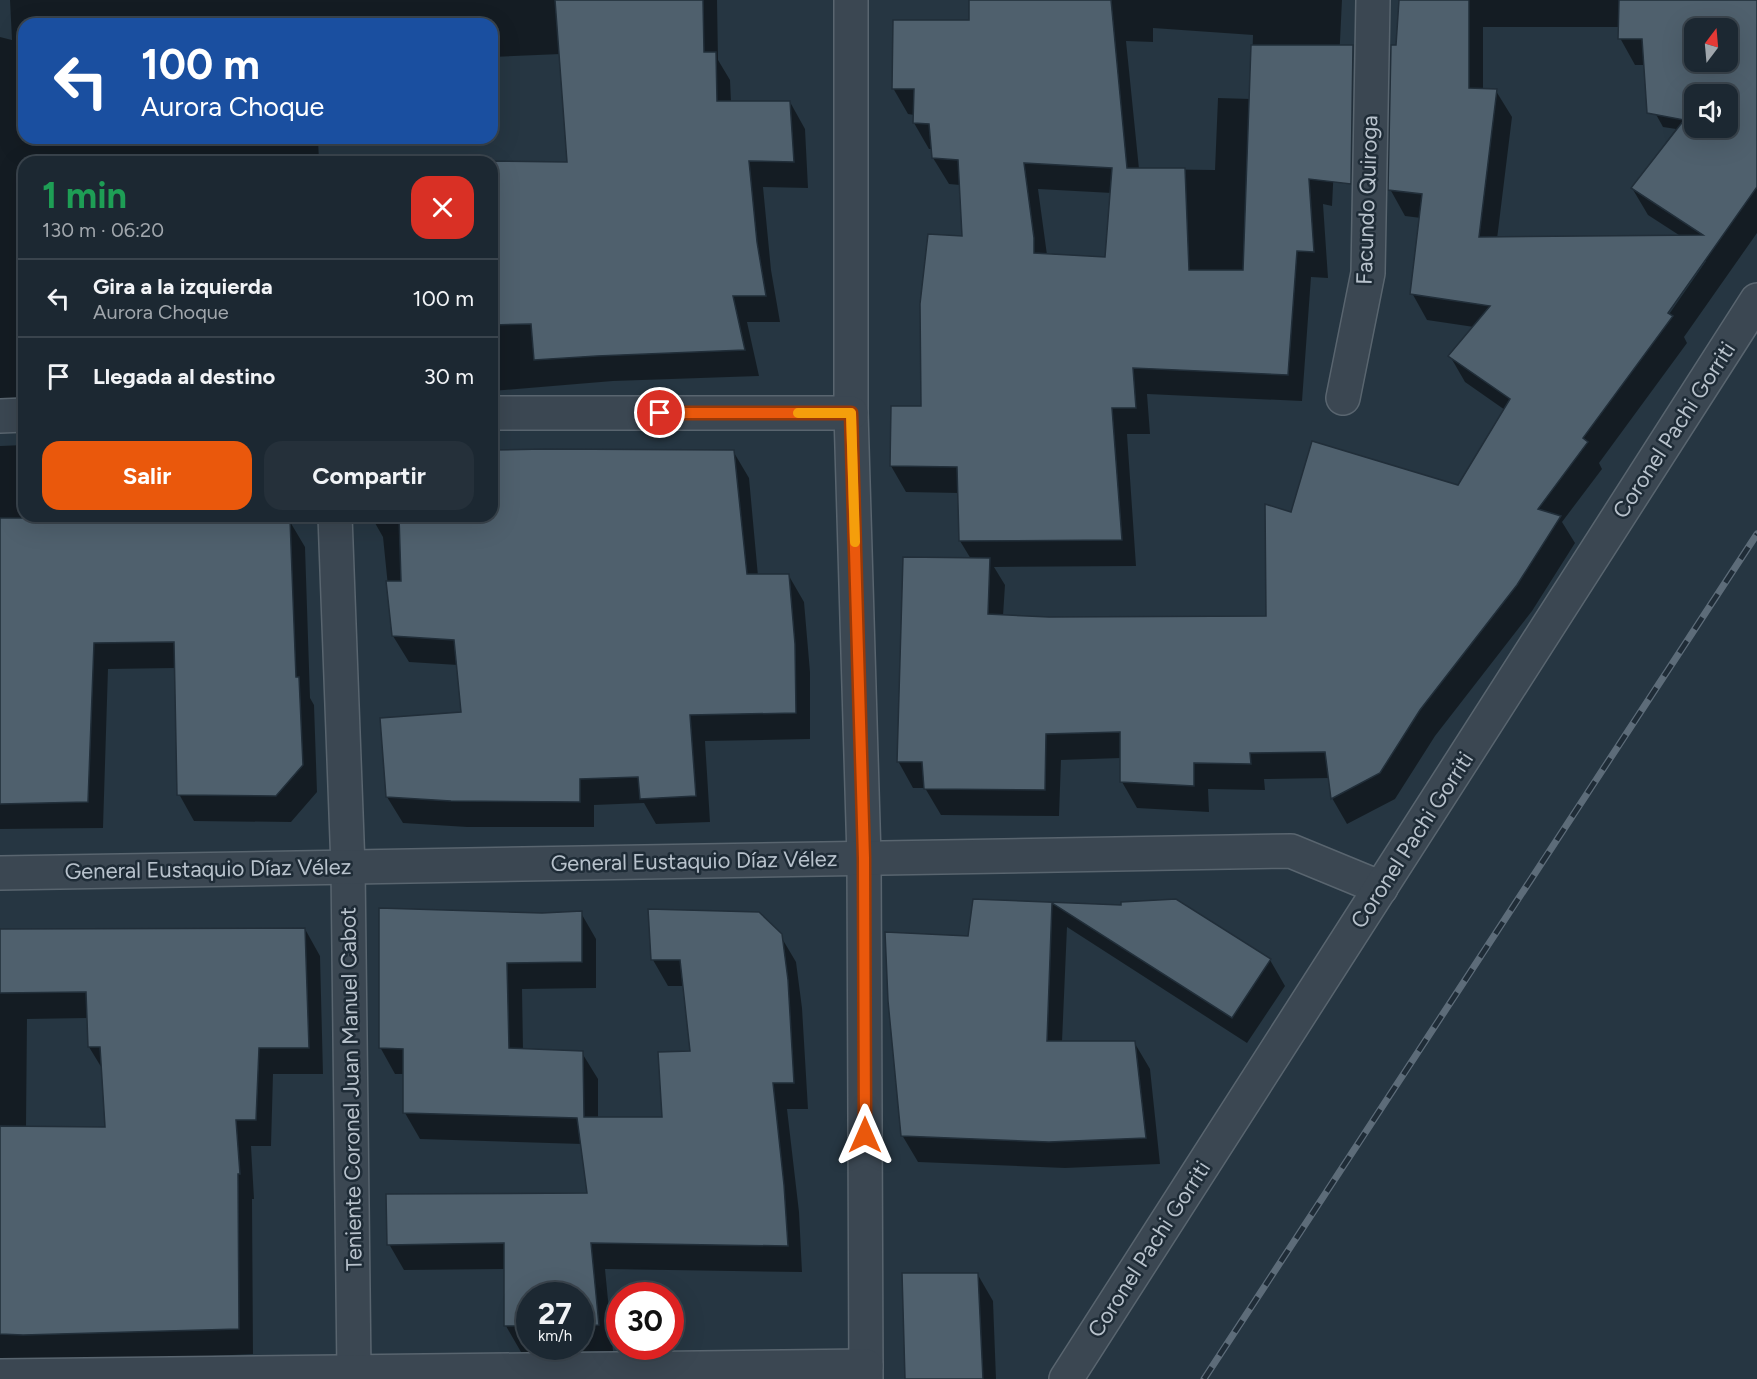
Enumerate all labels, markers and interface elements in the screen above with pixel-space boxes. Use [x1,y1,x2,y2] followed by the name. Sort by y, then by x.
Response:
[1684,18,1738,72] north arrow
[1684,18,1738,138] map controls
[141,39,260,90] text: 100 m
[42,42,120,120] icon: left
[1684,84,1738,138] button: sound
[141,90,324,123] text: Aurora Choque
[1351,115,1383,285] street label: Facundo Quiroga
[42,174,127,217] text: 1 min
[411,176,474,239] button: close
[42,218,164,242] text: 130 m · 06:20
[93,273,273,300] text: Gira a la izquierda
[42,282,75,315] icon: left
[413,285,474,312] text: 100 m
[93,300,229,324] text: Aurora Choque
[1607,337,1741,523] street label: Coronel Pachi Gorriti
[42,360,75,393] icon: arrive
[93,363,275,390] text: Llegada al destino
[424,363,474,390] text: 30 m
[634,387,685,438] pin
[643,396,676,429] icon: arrive
[42,441,252,510] button: Salir
[264,441,474,510] button: Compartir
[1345,747,1479,933] street label: Coronel Pachi Gorriti
[550,845,838,877] street label: General Eustaquio Díaz Vélez
[64,853,352,885] street label: General Eustaquio Díaz Vélez
[334,907,368,1271] street label: Teniente Coronel Juan Manuel Cabot
[833,1103,897,1167] position arrow
[1082,1156,1216,1342] street label: Coronel Pachi Gorriti
[606,1282,684,1360] speed limit sign: 30
[538,1295,572,1332] text: 27
[538,1327,572,1345] text: km/h

